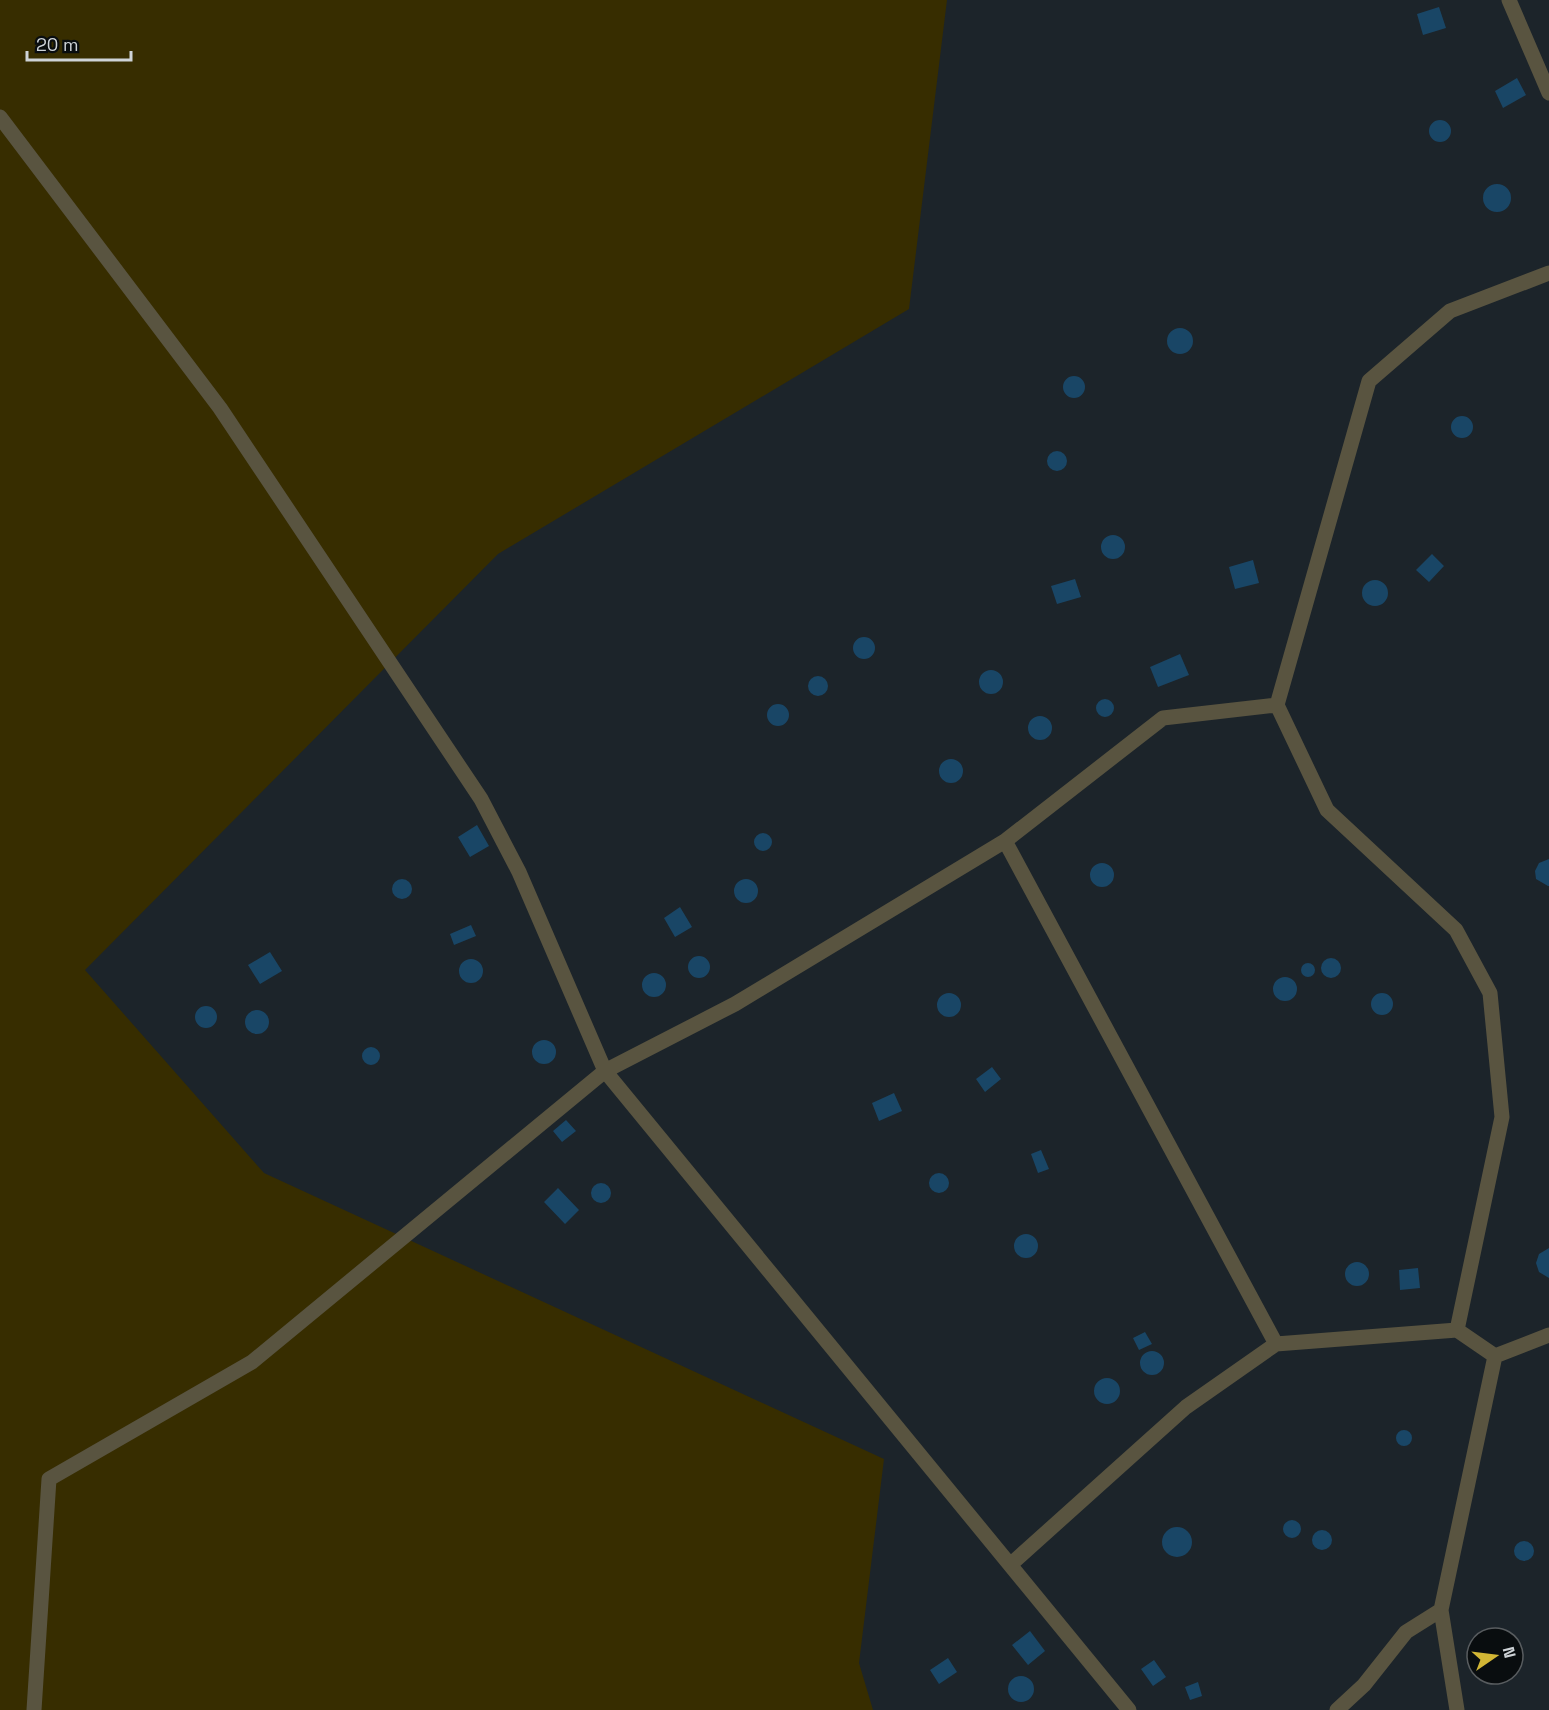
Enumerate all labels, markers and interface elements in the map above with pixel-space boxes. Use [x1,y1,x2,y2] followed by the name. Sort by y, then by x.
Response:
[27,24,130,62] scale bar
[36,33,79,56] text: 20 m
[1465,1626,1525,1686] north arrow
[1498,1645,1521,1660] text: N

